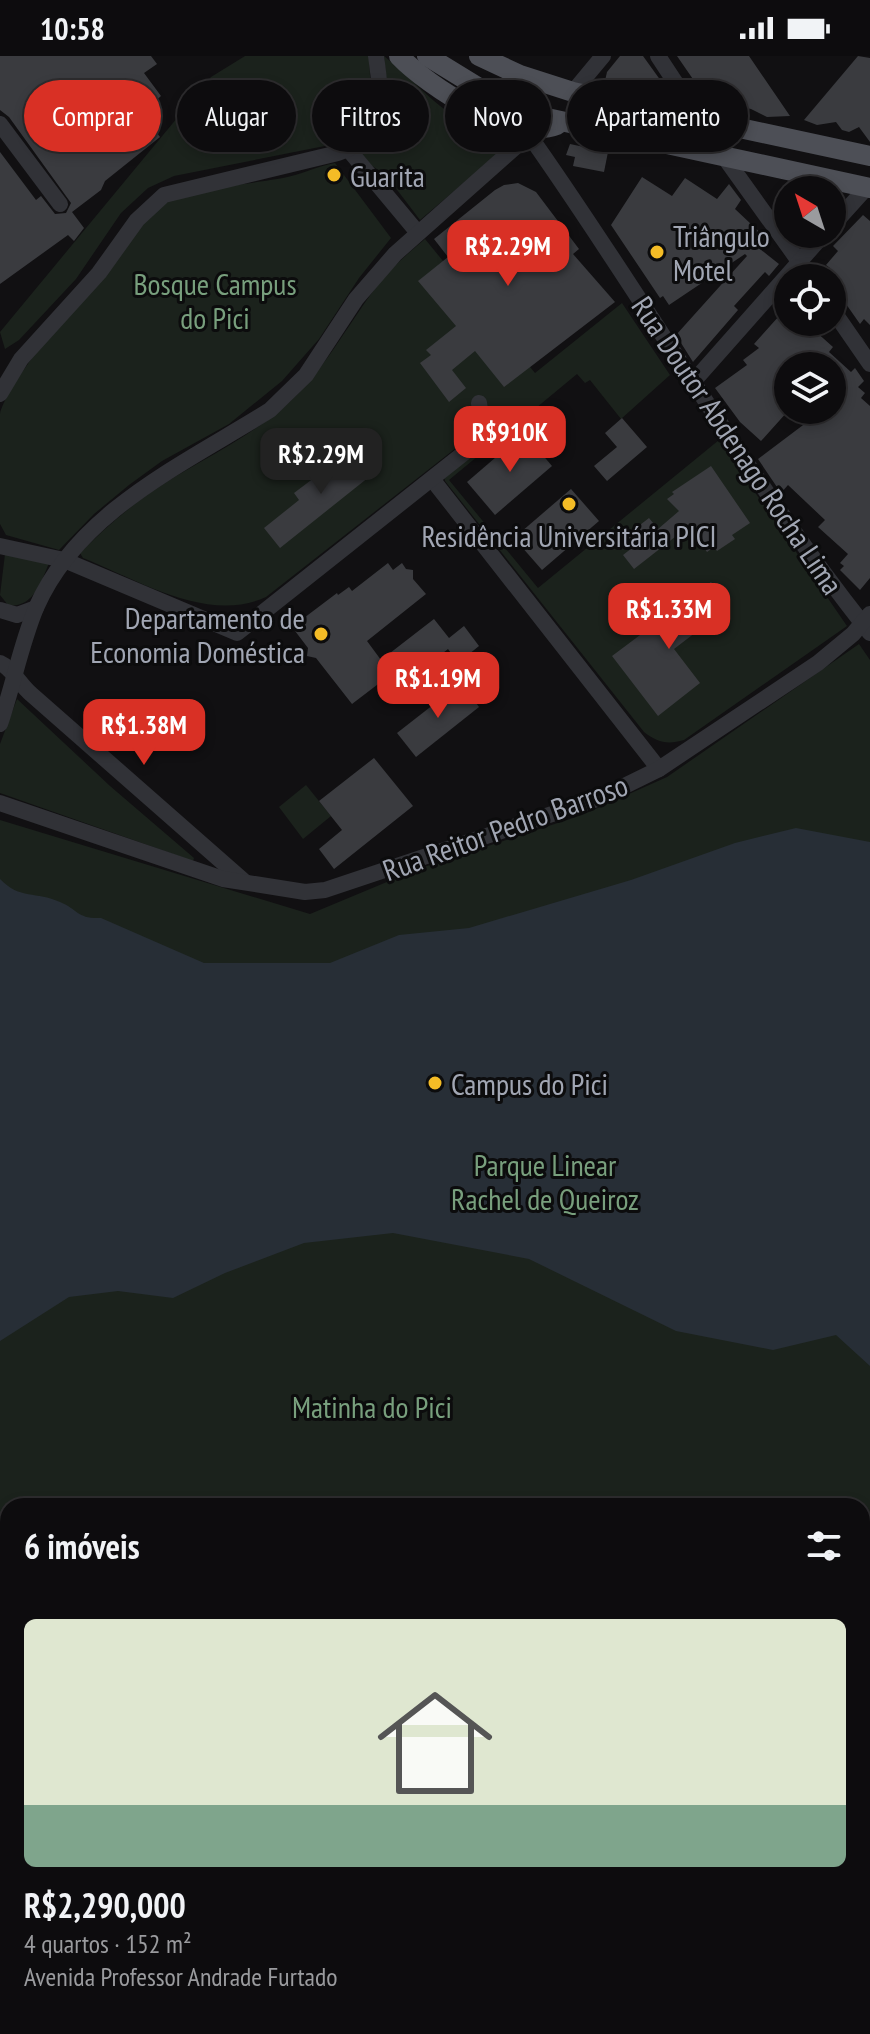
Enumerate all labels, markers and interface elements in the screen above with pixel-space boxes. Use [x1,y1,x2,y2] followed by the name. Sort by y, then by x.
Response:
[40,9,105,48] text: 10:58
[24,80,161,152] chip: Comprar
[177,80,296,152] chip: Alugar
[312,80,429,152] chip: Filtros
[445,80,551,152] chip: Novo
[567,80,748,152] chip: Apartamento
[350,156,425,195] place label: Guarita
[325,166,343,184] marker: Guarita
[774,176,846,248] north arrow
[774,176,846,424] map controls
[673,216,770,289] place label: Triângulo Motel
[434,220,582,288] pin: R$2.29M
[465,229,551,262] text: R$2.29M
[648,243,666,261] marker: Triângulo Motel
[133,264,297,337] park label: Bosque Campus do Pici
[774,264,846,336] button: locate
[624,289,852,601] street label: Rua Doutor Abdenago Rocha Lima
[774,352,846,424] button: layers
[445,406,575,474] pin: R$910K
[472,415,548,448] text: R$910K
[247,428,395,496] pin: R$2.29M
[278,437,364,470] text: R$2.29M
[560,495,578,513] marker: Residência Universitária PICI
[421,516,717,555] place label: Residência Universitária PICI
[595,583,743,651] pin: R$1.33M
[626,592,712,625] text: R$1.33M
[90,598,305,671] place label: Departamento de Economia Doméstica
[312,625,330,643] marker: Departamento de Economia Doméstica
[364,652,512,720] pin: R$1.19M
[395,661,481,694] text: R$1.19M
[70,699,218,767] pin: R$1.38M
[101,708,187,741] text: R$1.38M
[377,765,633,889] street label: Rua Reitor Pedro Barroso
[451,1064,608,1103] place label: Campus do Pici
[426,1074,444,1092] marker: Campus do Pici
[451,1145,639,1218] park label: Parque Linear Rachel de Queiroz
[292,1387,452,1426] park label: Matinha do Pici
[24,1524,140,1568] text: 6 imóveis
[802,1524,846,1568] icon: filters
[363,1671,507,1815] icon: home
[24,1883,186,1927] text: R$2,290,000
[24,1927,192,1960] text: 4 quartos · 152 m²
[24,1960,337,1993] text: Avenida Professor Andrade Furtado

